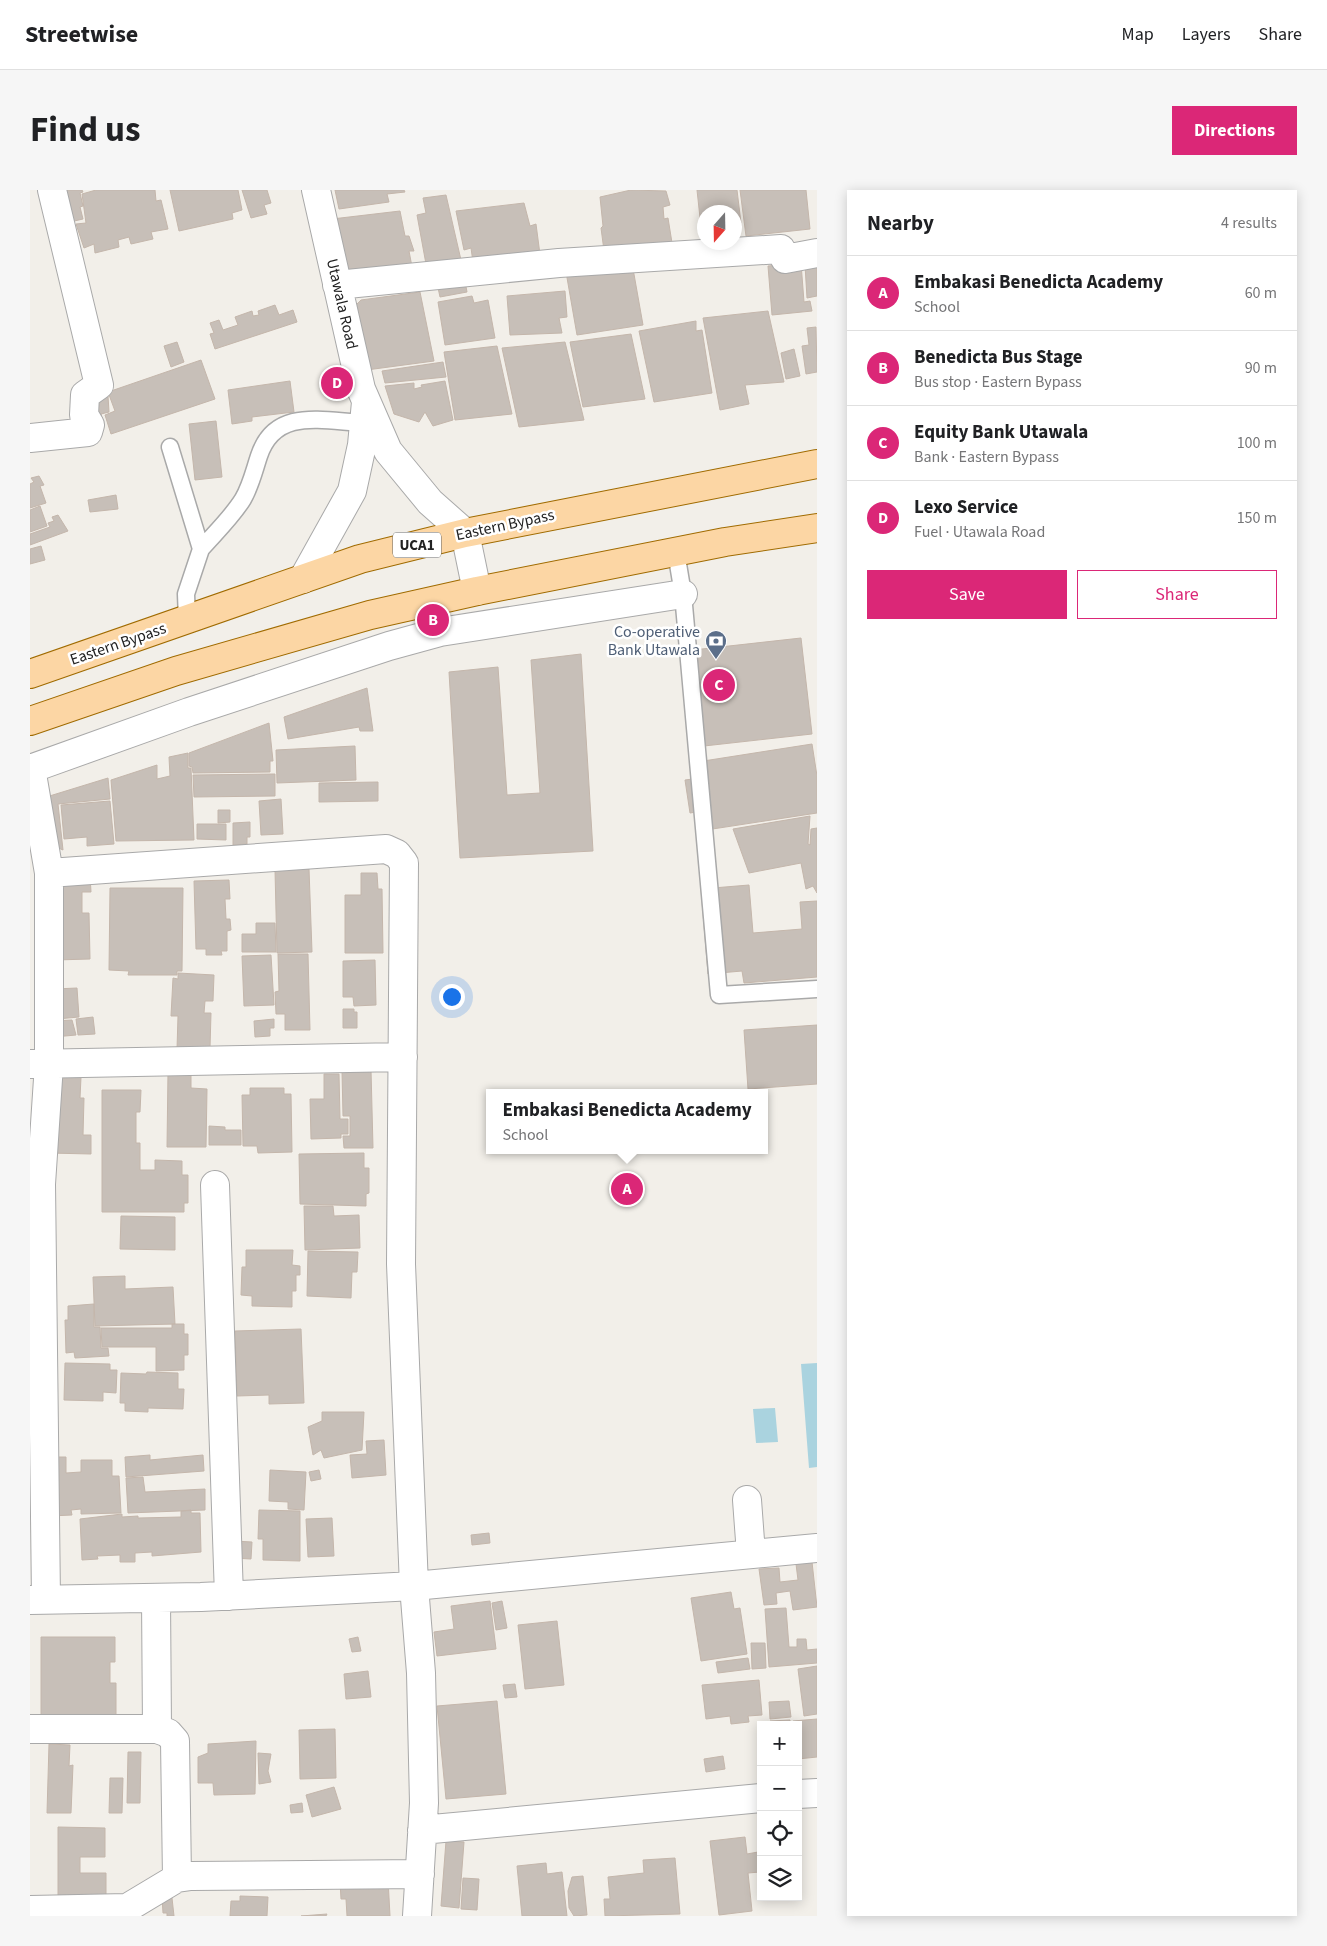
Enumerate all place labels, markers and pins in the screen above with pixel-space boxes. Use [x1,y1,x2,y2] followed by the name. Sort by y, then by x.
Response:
[321,364,353,402] pin: D
[417,601,449,639] pin: B
[608,621,700,661] place label: Co-operative Bank Utawala
[704,629,728,660] bank icon: Co-operative Bank Utawala
[703,666,735,704] pin: C
[611,1170,643,1208] pin: A

